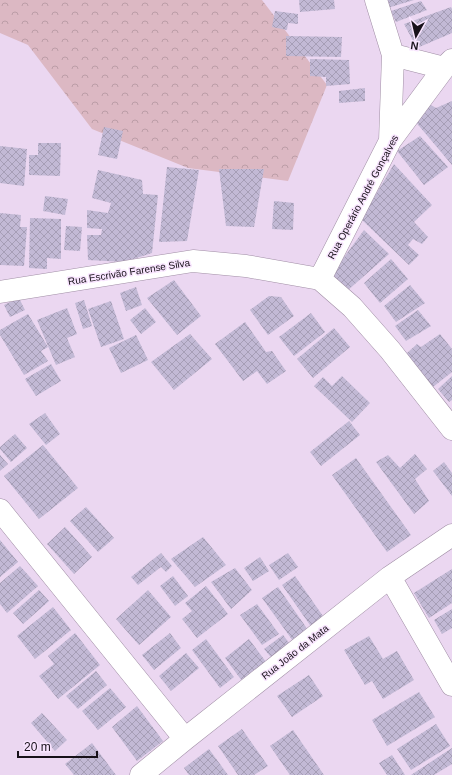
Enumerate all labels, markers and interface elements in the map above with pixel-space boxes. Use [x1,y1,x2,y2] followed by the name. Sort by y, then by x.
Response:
[396,16,436,56] north arrow
[410,39,419,52] text: N
[326,133,400,261] street label: Rua Operário André Gonçalves
[67,257,191,287] street label: Rua Escrivão Farense Silva
[259,622,331,681] street label: Rua João da Mata
[18,733,97,759] scale bar
[24,740,51,754] text: 20 m

